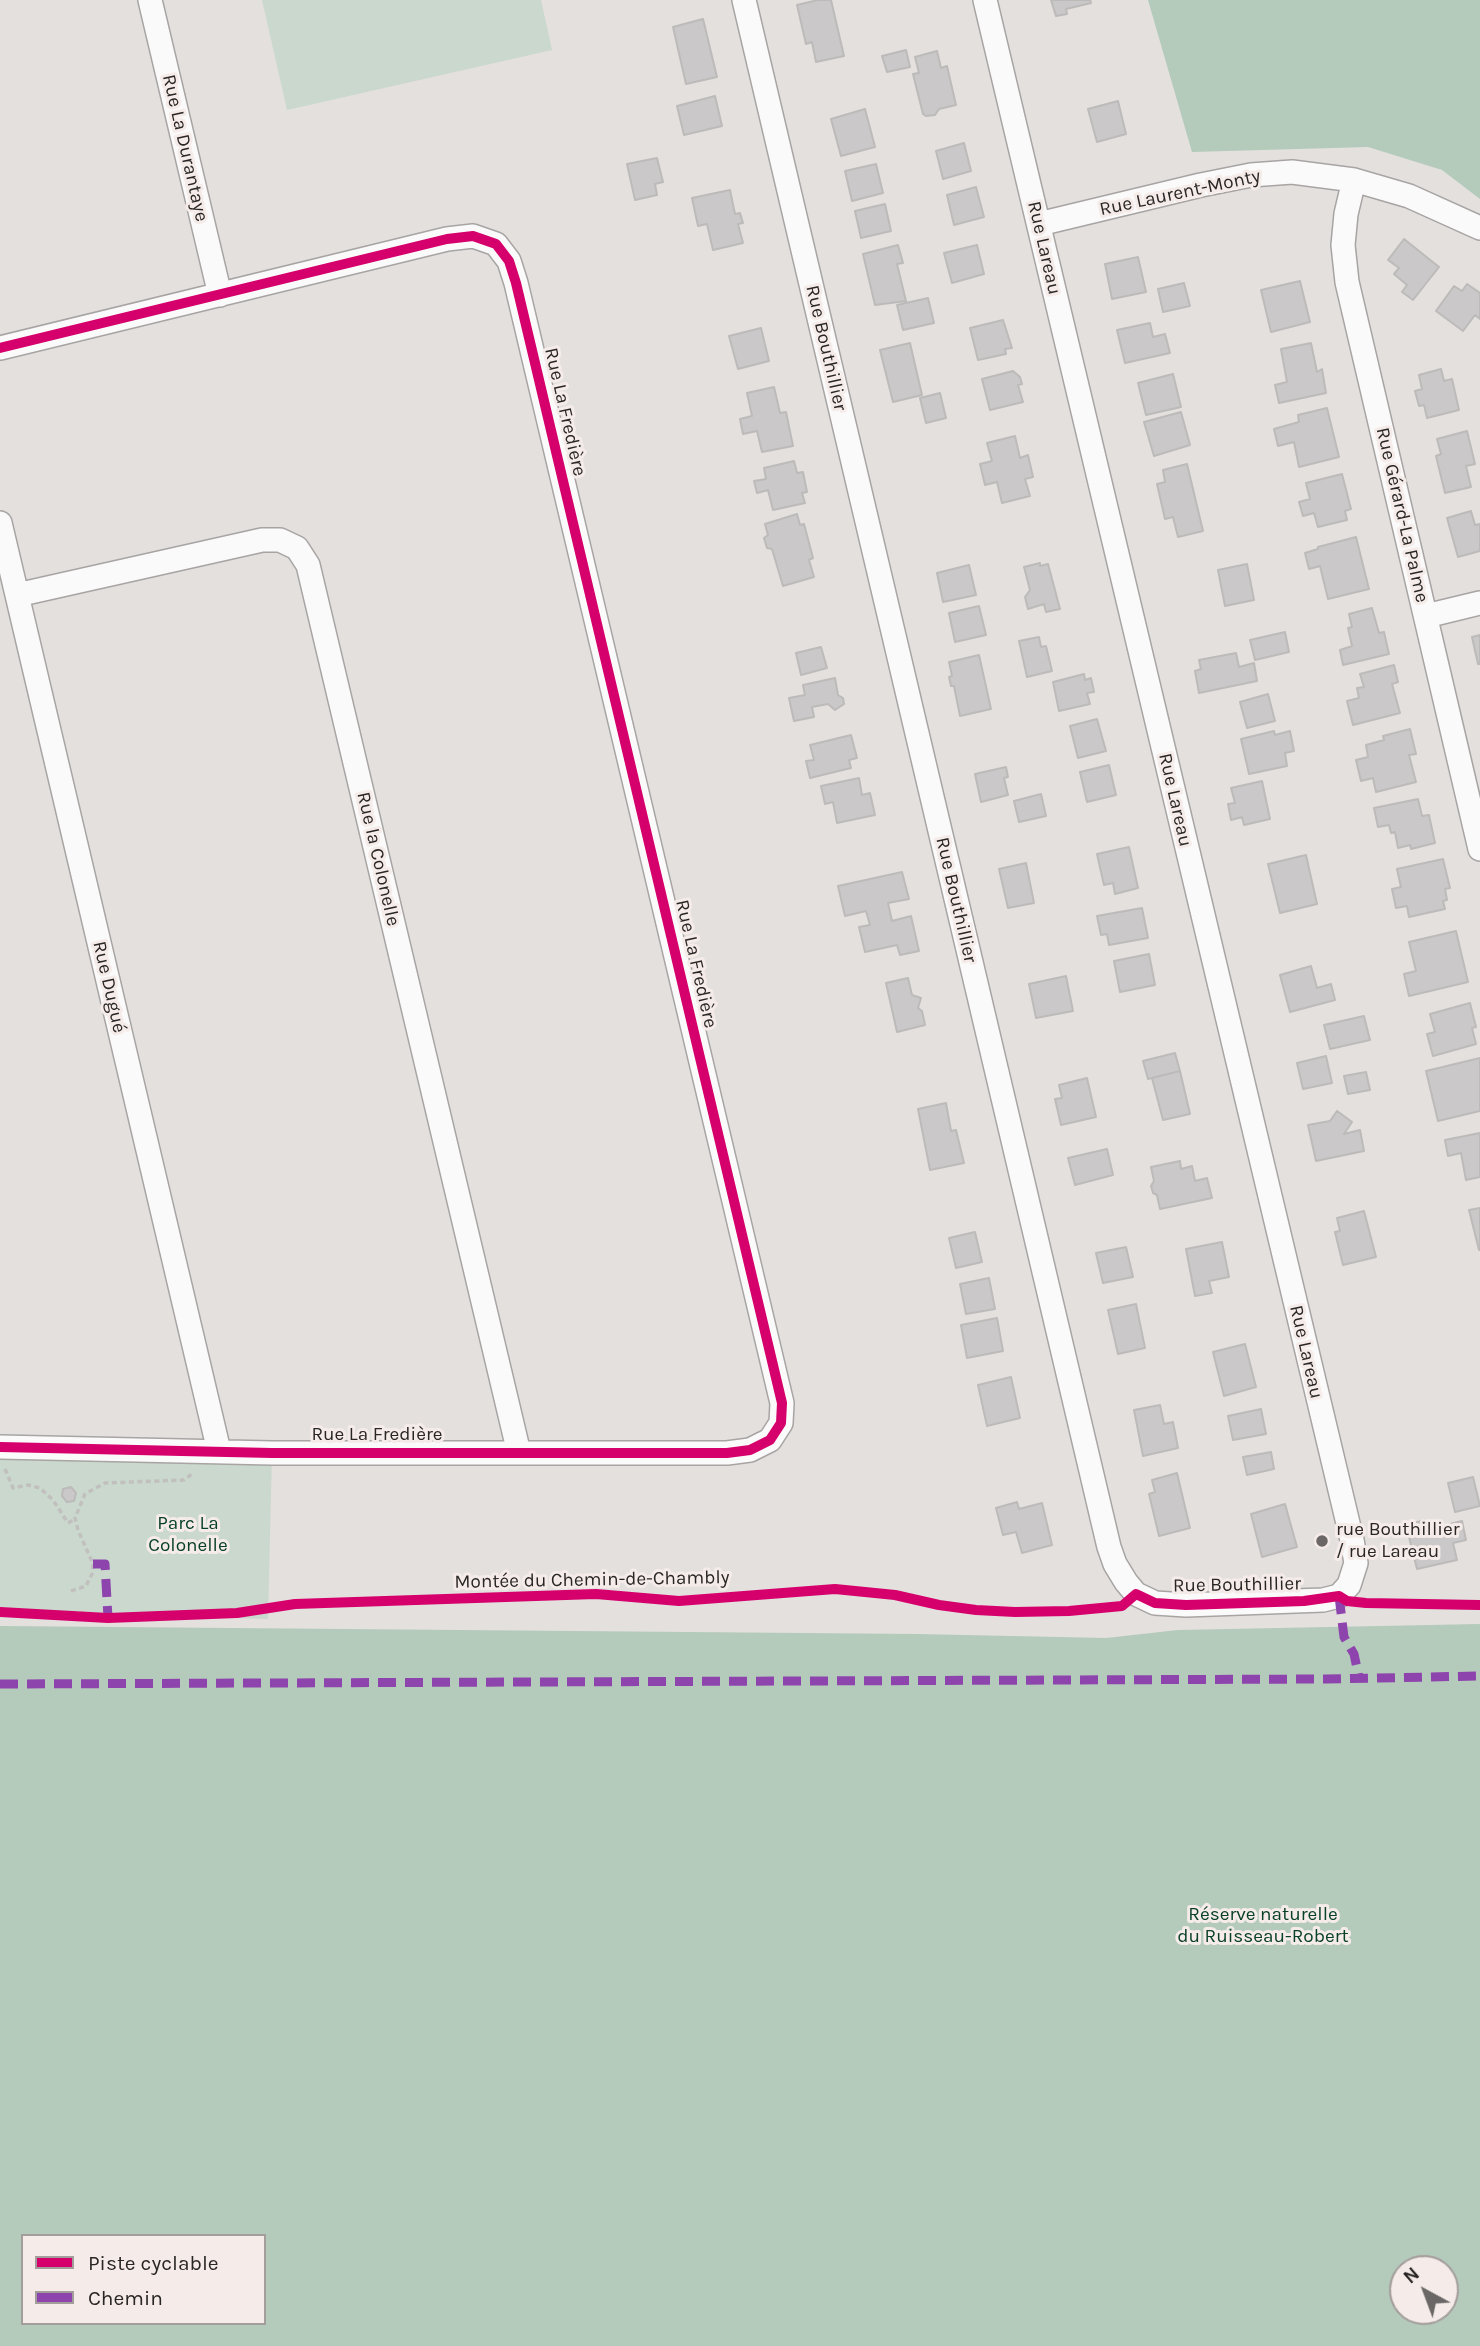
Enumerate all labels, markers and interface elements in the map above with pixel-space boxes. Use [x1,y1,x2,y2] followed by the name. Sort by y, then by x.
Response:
[157,72,213,224] street label: Rue La Durantaye
[1097,165,1263,221] street label: Rue Laurent-Monty
[1022,199,1066,297] street label: Rue Lareau
[800,283,852,413] street label: Rue Bouthillier
[539,346,591,478] street label: Rue La Fredière
[1371,425,1433,605] street label: Rue Gérard-La Palme
[1153,751,1197,849] street label: Rue Lareau
[351,790,405,928] street label: Rue la Colonelle
[930,835,982,965] street label: Rue Bouthillier
[670,898,722,1030] street label: Rue La Fredière
[87,939,131,1035] street label: Rue Dugué
[1284,1303,1328,1401] street label: Rue Lareau
[311,1424,443,1446] street label: Rue La Fredière
[148,1513,228,1557] park label: Parc La Colonelle
[1336,1519,1460,1563] place label: rue Bouthillier / rue Lareau
[1314,1533,1330,1549] marker: rue Bouthillier / rue Lareau
[454,1566,730,1594] street label: Montée du Chemin-de-Chambly
[1173,1572,1301,1598] street label: Rue Bouthillier
[1177,1904,1349,1948] park label: Réserve naturelle du Ruisseau-Robert
[21,2234,266,2325] legend
[88,2251,219,2275] text: Piste cyclable
[1389,2255,1459,2325] north arrow
[1399,2263,1424,2288] text: N
[88,2286,163,2310] text: Chemin

